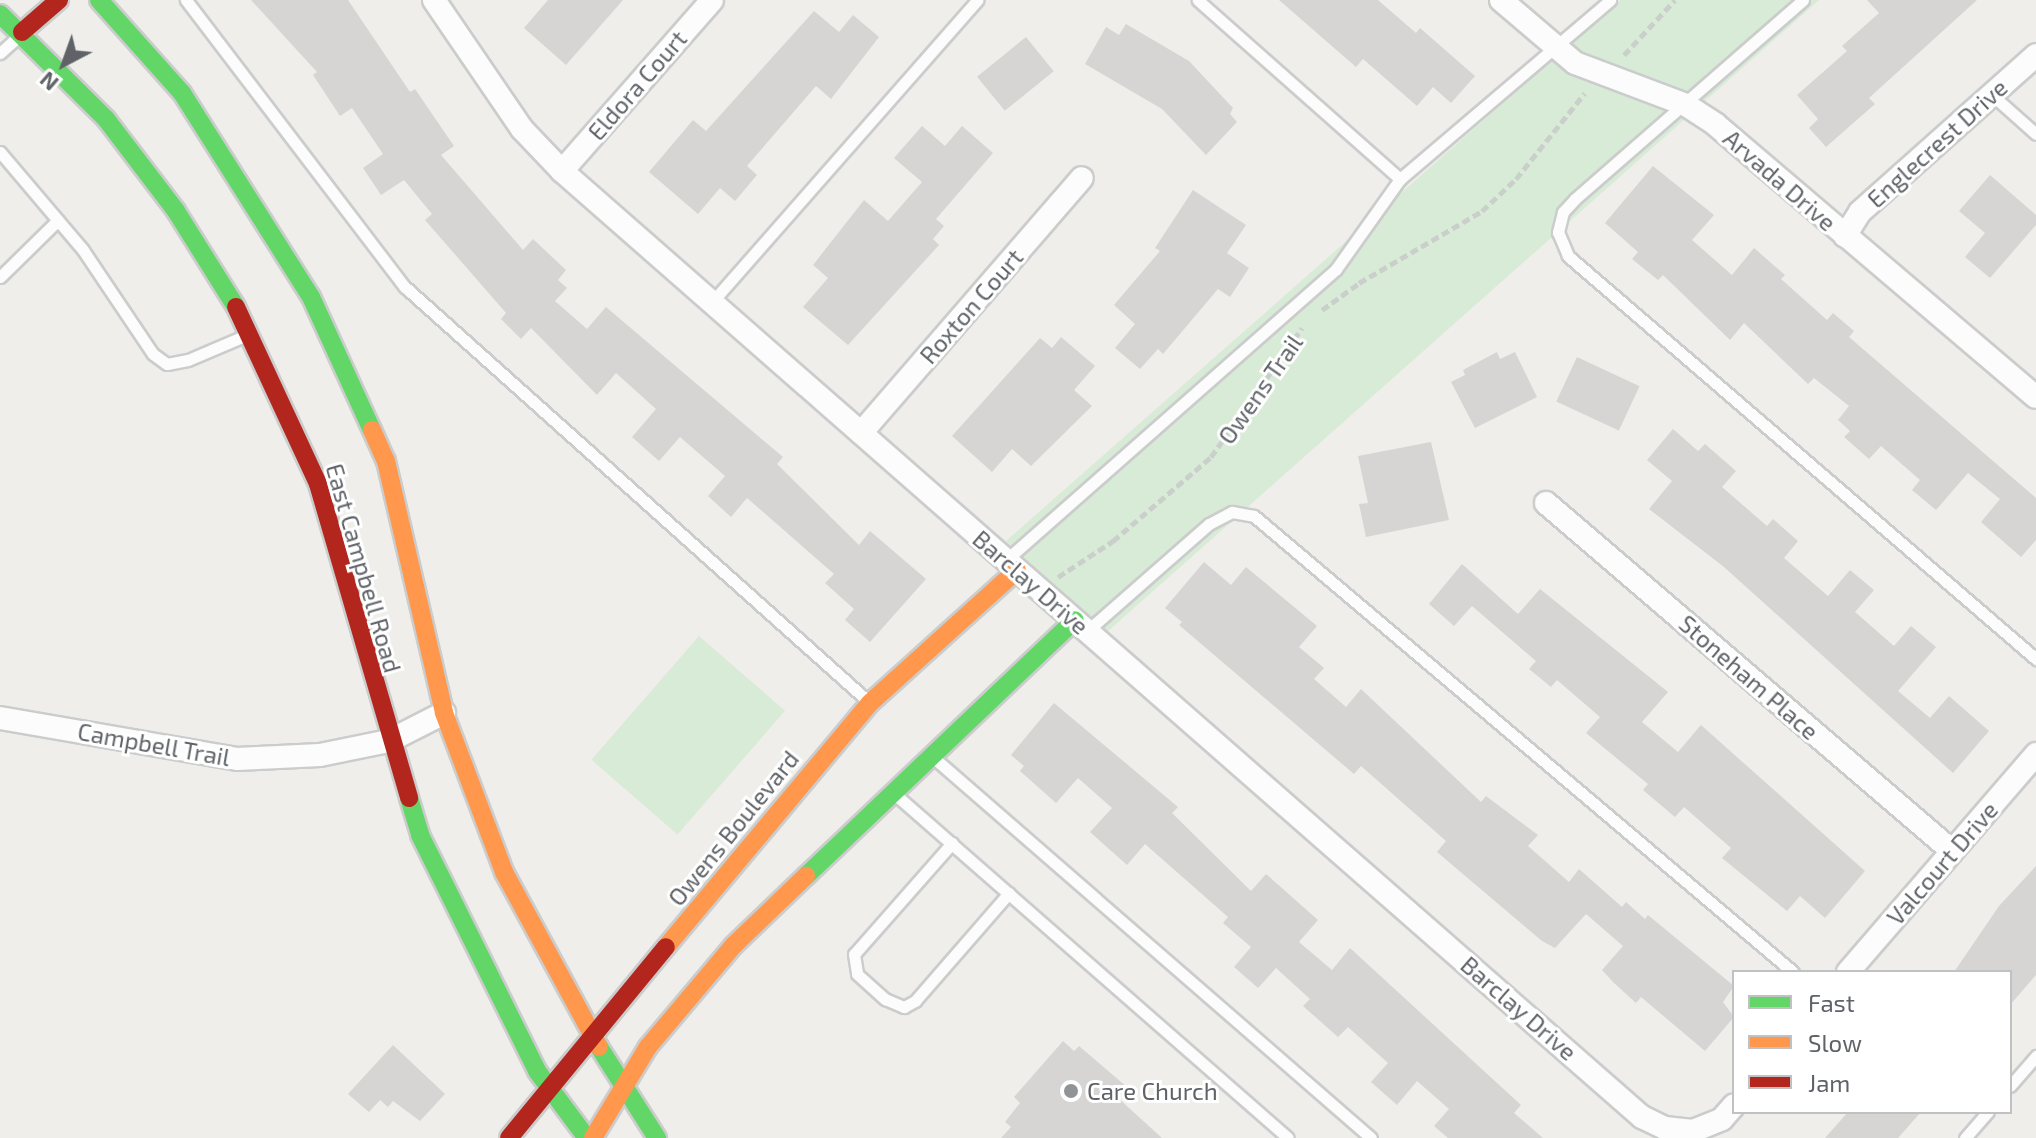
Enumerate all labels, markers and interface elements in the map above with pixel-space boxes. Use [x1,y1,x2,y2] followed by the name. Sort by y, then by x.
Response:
[24,24,104,104] north arrow
[582,24,692,146] street label: Eldora Court
[34,67,63,97] text: N
[1861,73,2013,213] street label: Englecrest Drive
[1718,123,1842,237] street label: Arvada Drive
[913,243,1029,369] street label: Roxton Court
[1212,328,1308,450] street label: Owens Trail
[320,460,408,676] street label: East Campbell Road
[967,524,1095,640] street label: Barclay Drive
[1673,609,1825,745] street label: Stoneham Place
[75,716,233,772] street label: Campbell Trail
[662,745,804,911] street label: Owens Boulevard
[1881,795,2003,931] street label: Valcourt Drive
[1455,950,1583,1066] street label: Barclay Drive
[1732,970,2012,1114] legend
[1808,988,1855,1017] text: Fast
[1808,1028,1862,1057] text: Slow
[1808,1068,1850,1097] text: Jam
[1087,1077,1218,1105] place label: Care Church
[1062,1082,1080,1100] marker: Care Church

